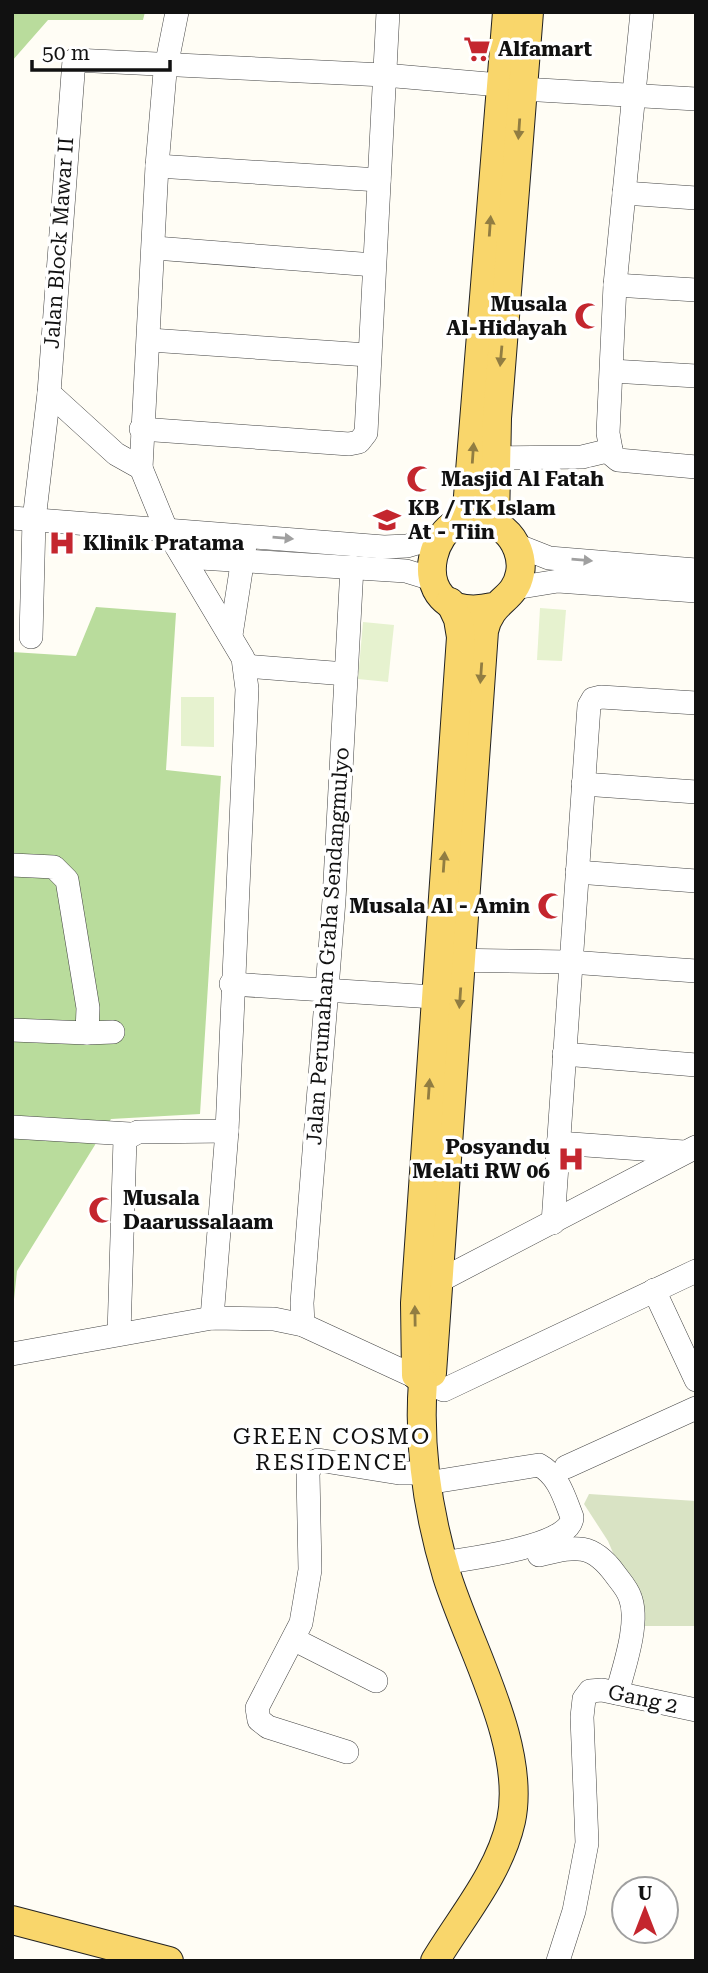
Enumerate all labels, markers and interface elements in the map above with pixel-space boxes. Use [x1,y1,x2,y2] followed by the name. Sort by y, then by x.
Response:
[32,28,170,72] scale bar
[462,34,492,64] supermarket icon: Alfamart
[498,37,592,61] place label: Alfamart
[42,41,90,65] text: 50 m
[513,118,524,140] one-way arrow
[40,136,78,350] street label: Jalan Block Mawar II
[485,215,496,237] one-way arrow
[446,292,568,340] place label: Musala Al-Hidayah
[573,301,603,331] mosque icon: Musala Al-Hidayah
[495,345,506,367] one-way arrow
[468,442,479,464] one-way arrow
[405,464,435,494] mosque icon: Masjid Al Fatah
[441,467,604,491] place label: Masjid Al Fatah
[408,496,556,544] place label: KB / TK Islam At - Tiin
[372,505,402,535] school or university icon: KB / TK Islam At - Tiin
[47,528,77,558] hospital icon: Klinik Pratama
[83,531,245,555] place label: Klinik Pratama
[272,533,294,544] one-way arrow
[571,555,593,566] one-way arrow
[475,663,486,685] one-way arrow
[302,746,354,1146] street label: Jalan Perumahan Graha Sendangmulyo
[439,851,450,873] one-way arrow
[536,891,566,921] mosque icon: Musala Al - Amin
[349,894,530,918] place label: Musala Al - Amin
[454,987,465,1009] one-way arrow
[423,1078,434,1100] one-way arrow
[412,1135,550,1183] place label: Posyandu Melati RW 06
[556,1144,586,1174] hospital icon: Posyandu Melati RW 06
[123,1186,274,1234] place label: Musala Daarussalaam
[87,1195,117,1225] mosque icon: Musala Daarussalaam
[409,1305,421,1327] one-way arrow
[233,1423,431,1476] district label: GREEN COSMO RESIDENCE
[606,1680,680,1718] street label: Gang 2
[610,1875,680,1945] north arrow
[638,1882,653,1905] text: U

